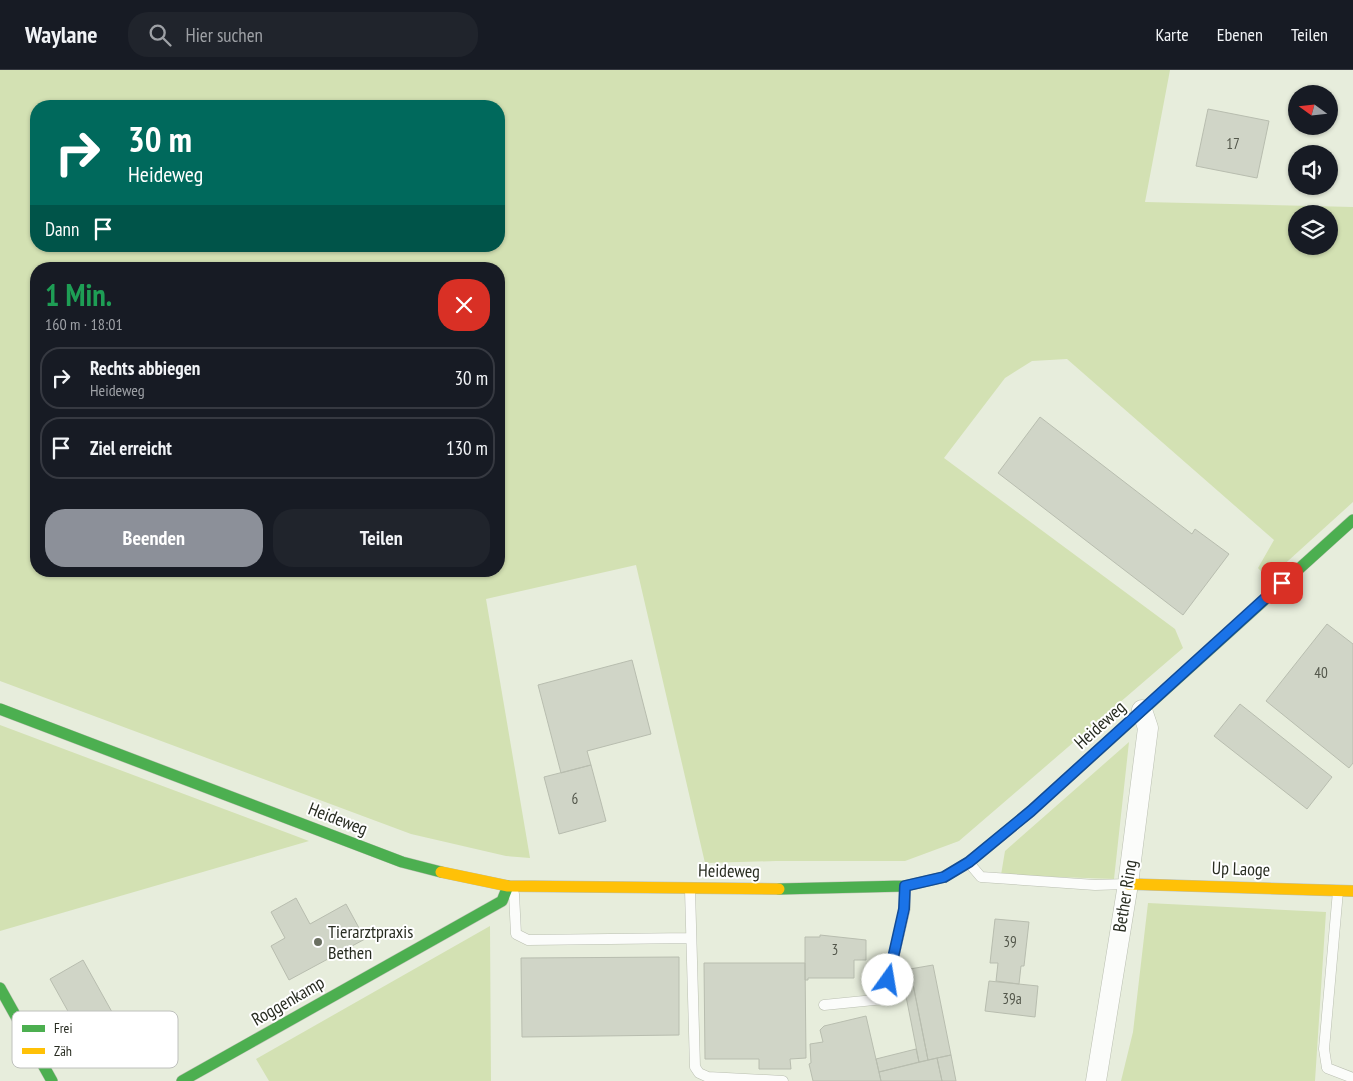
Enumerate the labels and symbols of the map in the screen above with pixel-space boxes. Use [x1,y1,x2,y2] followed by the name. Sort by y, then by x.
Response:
[1288,85,1338,135] north arrow
[1226,134,1240,153] house number: 17
[1261,562,1303,604] pin
[1314,663,1328,682] house number: 40
[1069,695,1130,754] street label: Heideweg
[572,789,579,808] house number: 6
[305,797,371,840] street label: Heideweg
[1211,856,1271,881] street label: Up Laoge
[698,858,760,883] street label: Heideweg
[1107,858,1142,934] street label: Bether Ring
[328,920,413,964] place label: Tierarztpraxis Bethen
[1003,932,1017,951] house number: 39
[312,936,324,948] marker: Tierarztpraxis Bethen
[832,940,838,959] house number: 3
[861,953,913,1005] position arrow
[247,970,328,1031] street label: Roggenkamp
[1002,989,1022,1008] house number: 39a
[12,1011,178,1068] legend
[54,1019,72,1037] text: Frei
[54,1042,72,1060] text: Zäh

